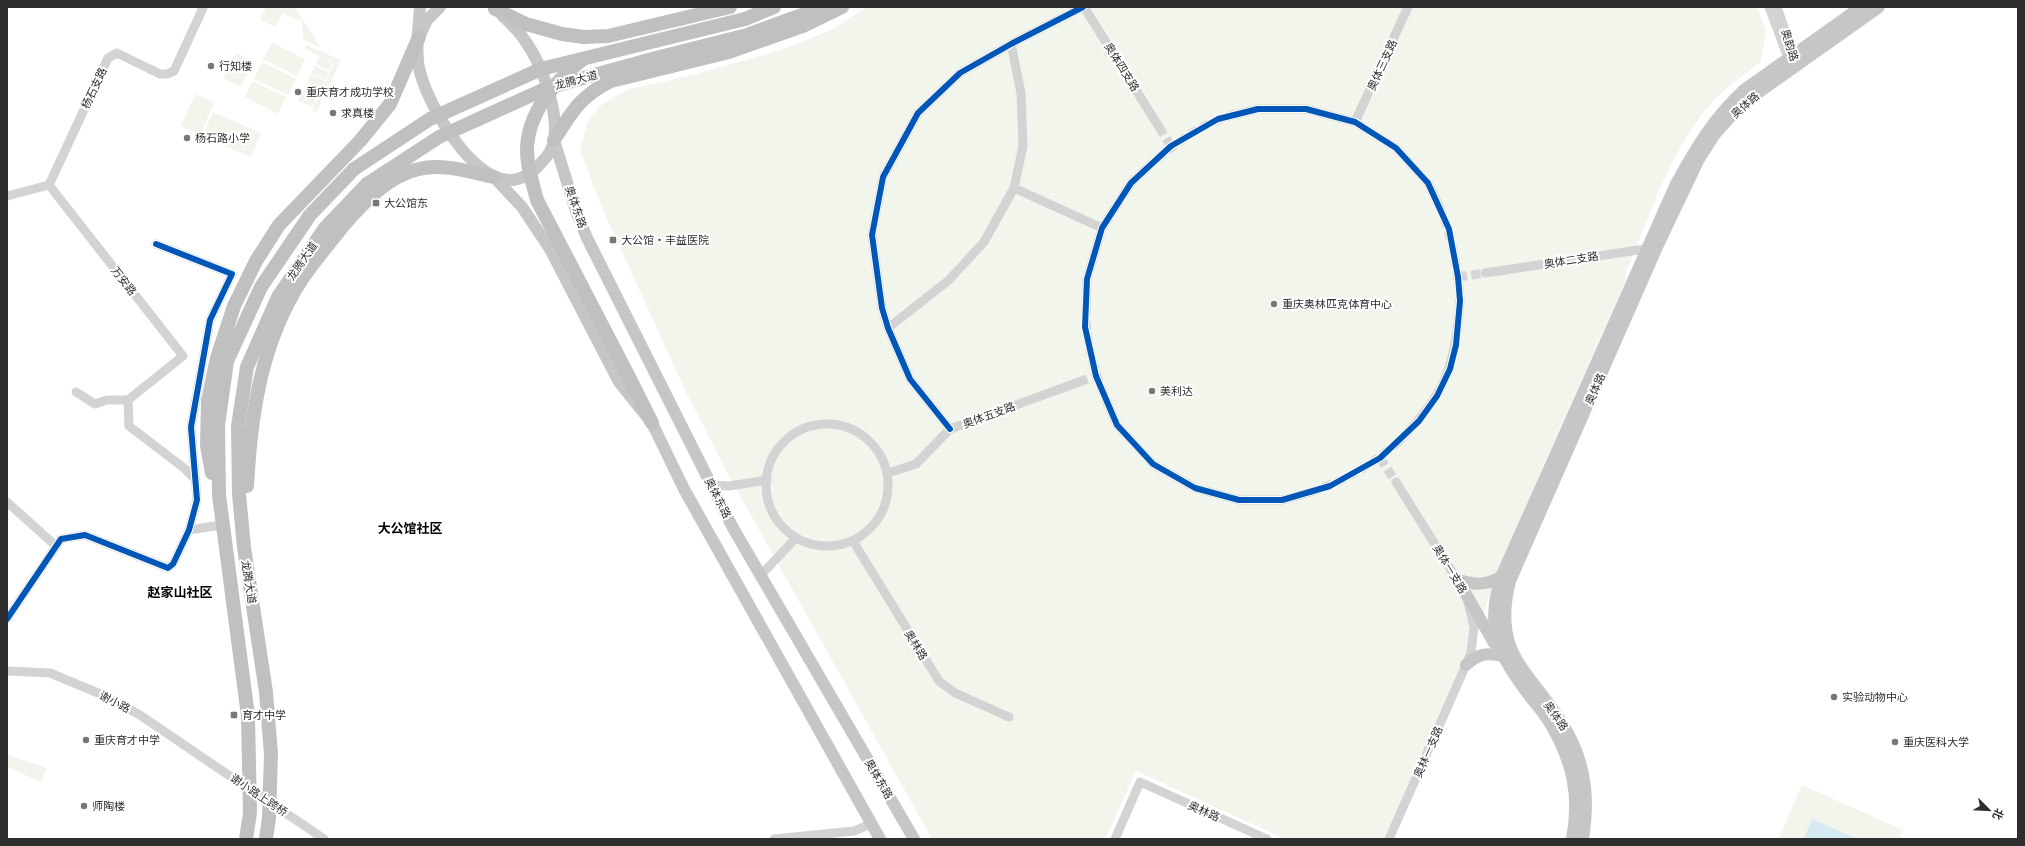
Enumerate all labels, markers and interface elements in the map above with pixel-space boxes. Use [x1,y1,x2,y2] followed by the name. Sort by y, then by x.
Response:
[1779,27,1801,63] street label: 奥韵路
[1365,38,1399,92] street label: 奥体三支路
[1102,40,1142,94] street label: 奥体四支路
[219,60,252,72] place label: 行知楼
[206,61,216,71] marker: 行知楼
[79,66,109,110] street label: 杨石支路
[553,69,599,91] street label: 龙腾大道
[306,86,394,98] place label: 重庆育才成功学校
[293,87,303,97] marker: 重庆育才成功学校
[1729,90,1761,120] street label: 奥体路
[341,107,374,119] place label: 求真楼
[328,108,338,118] marker: 求真楼
[195,132,250,144] place label: 杨石路小学
[182,133,192,143] marker: 杨石路小学
[563,184,589,230] street label: 奥体东路
[384,197,428,209] place label: 大公馆东
[371,198,381,208] marker: 大公馆东
[621,234,709,246] place label: 大公馆‧丰益医院
[608,235,618,245] marker: 大公馆‧丰益医院
[284,240,320,282] street label: 龙腾大道
[1543,250,1599,270] street label: 奥体二支路
[109,264,139,298] street label: 万安路
[1282,298,1392,310] place label: 重庆奥林匹克体育中心
[1269,299,1279,309] marker: 重庆奥林匹克体育中心
[1583,371,1607,407] street label: 奥体路
[1160,385,1193,397] place label: 美利达
[1147,386,1157,396] marker: 美利达
[961,400,1017,430] street label: 奥体五支路
[703,476,733,520] street label: 奥体东路
[377,521,443,536] district label: 大公馆社区
[1431,542,1469,596] street label: 奥体一支路
[240,559,258,605] street label: 龙腾大道
[147,585,213,600] district label: 赵家山社区
[902,628,930,662] street label: 奥林路
[98,689,132,715] street label: 谢小路
[1842,691,1908,703] place label: 实验动物中心
[1829,692,1839,702] marker: 实验动物中心
[1542,699,1570,733] street label: 奥体路
[242,709,286,721] place label: 育才中学
[229,710,239,720] marker: 育才中学
[1411,724,1445,780] street label: 奥林一支路
[94,734,160,746] place label: 重庆育才中学
[81,735,91,745] marker: 重庆育才中学
[1903,736,1969,748] place label: 重庆医科大学
[1890,737,1900,747] marker: 重庆医科大学
[863,757,895,801] street label: 奥体东路
[228,772,290,818] street label: 谢小路上跨桥
[1969,790,2009,830] north arrow
[1186,799,1222,823] street label: 奥林路
[92,800,125,812] place label: 师陶楼
[79,801,89,811] marker: 师陶楼
[1990,807,2006,822] text: 北

